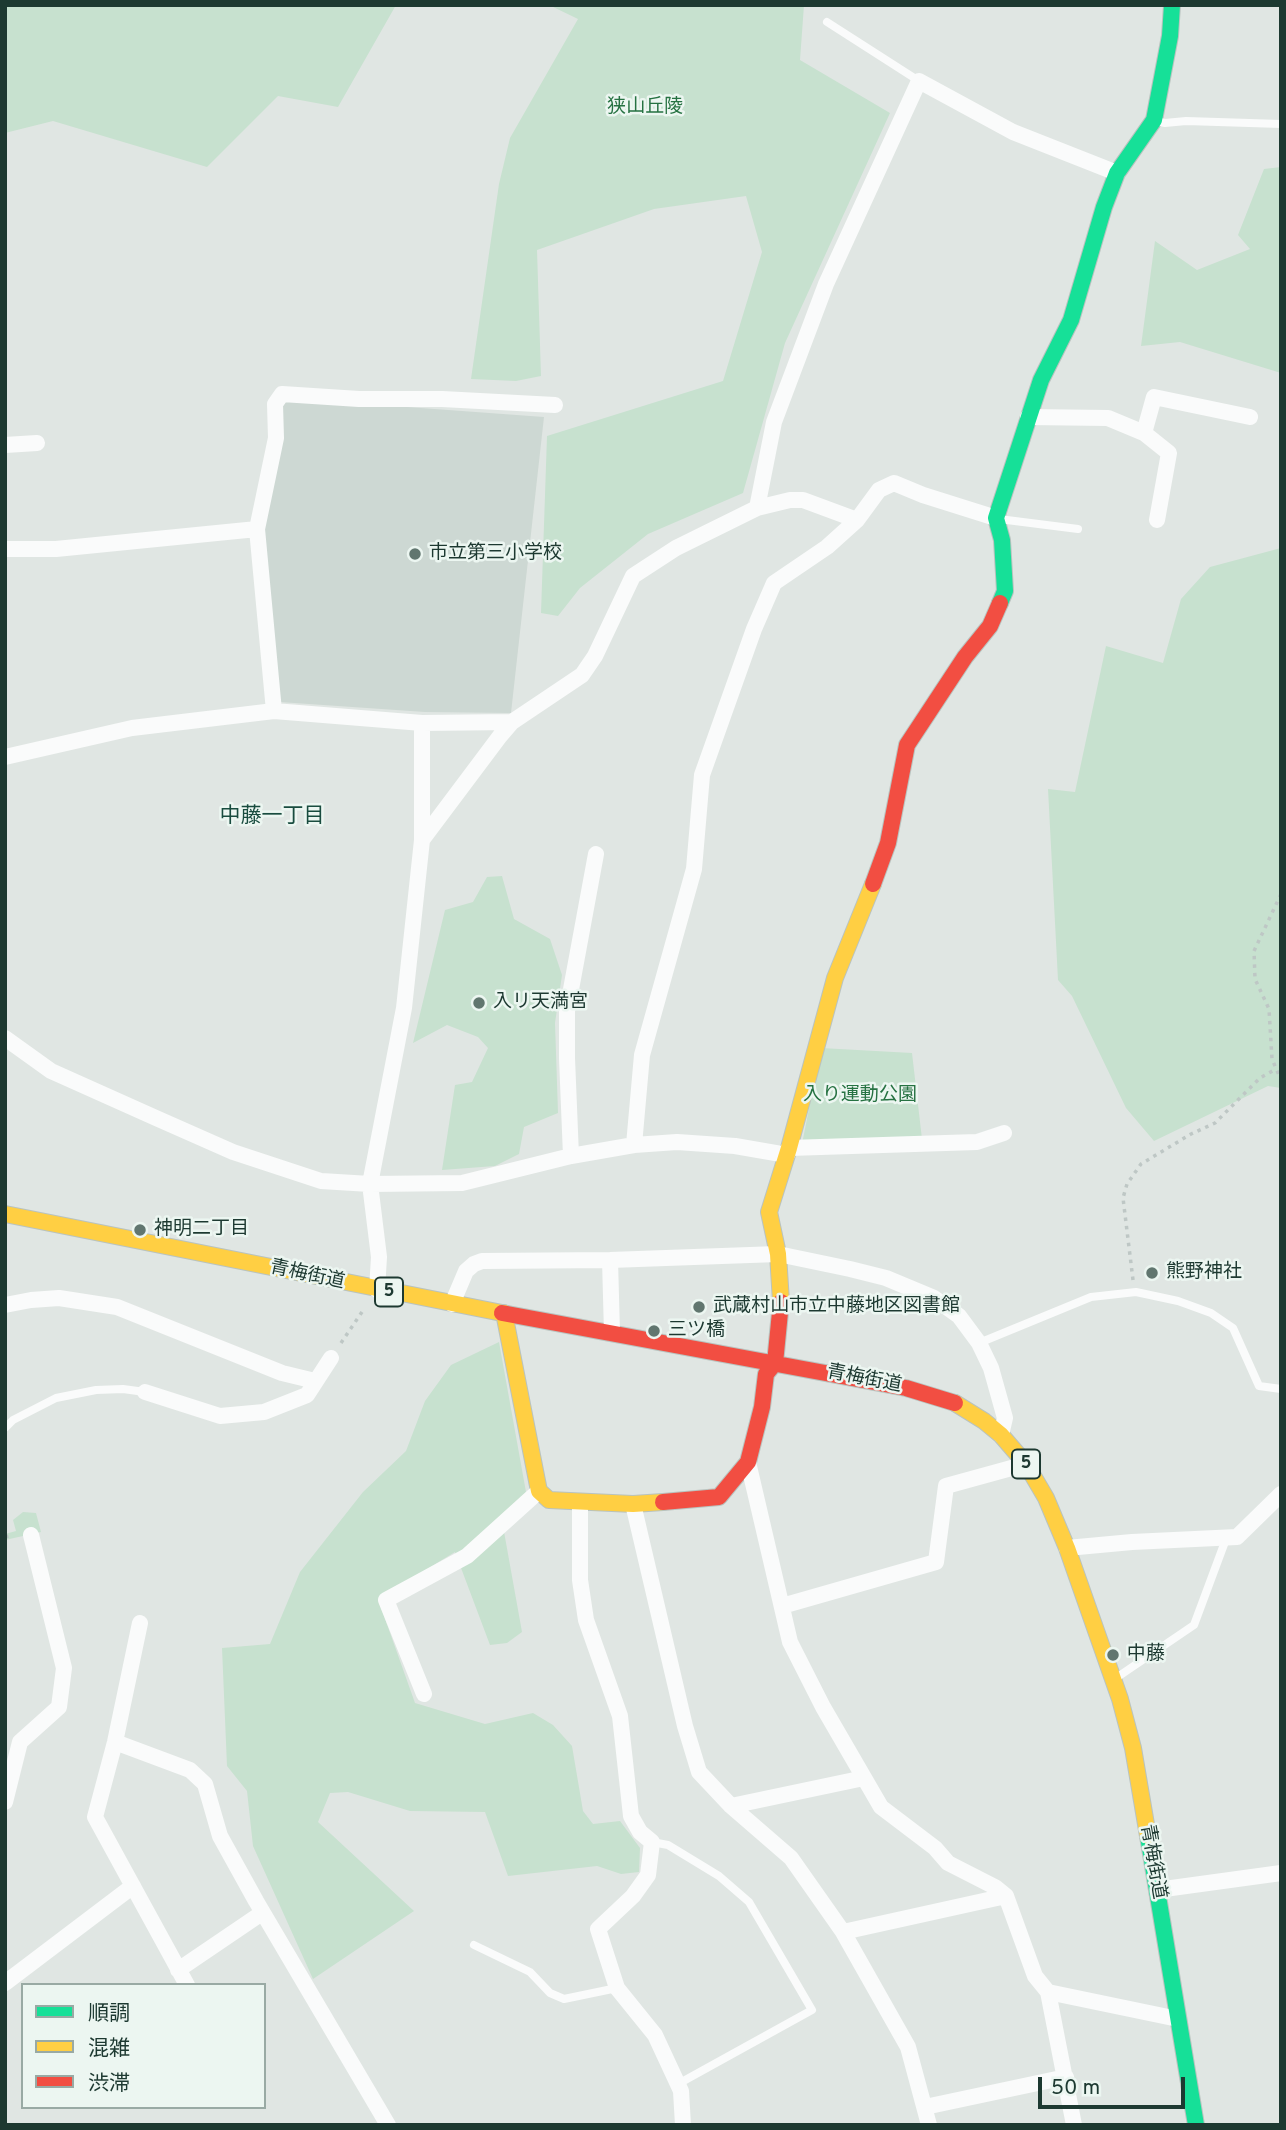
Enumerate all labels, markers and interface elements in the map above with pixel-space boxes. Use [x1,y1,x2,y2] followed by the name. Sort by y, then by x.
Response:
[607,97,683,119] park label: 狭山丘陵
[429,543,562,565] place label: 市立第三小学校
[407,546,423,562] marker: 市立第三小学校
[220,805,324,831] district label: 中藤一丁目
[493,992,588,1014] place label: 入リ天満宮
[471,995,487,1011] marker: 入リ天満宮
[803,1085,917,1107] park label: 入り運動公園
[154,1219,249,1241] place label: 神明二丁目
[132,1222,148,1238] marker: 神明二丁目
[267,1257,347,1295] street label: 青梅街道
[1166,1262,1242,1284] place label: 熊野神社
[1144,1265,1160,1281] marker: 熊野神社
[375,1278,403,1307] road number: 5
[713,1296,960,1318] place label: 武蔵村山市立中藤地区図書館
[691,1299,707,1315] marker: 武蔵村山市立中藤地区図書館
[668,1320,725,1342] place label: 三ツ橋
[646,1323,662,1339] marker: 三ツ橋
[825,1362,903,1398] street label: 青梅街道
[1012,1450,1040,1478] road number: 5
[1127,1644,1165,1666] place label: 中藤
[1105,1647,1121,1663] marker: 中藤
[1134,1823,1170,1901] street label: 青梅街道
[21,1983,266,2109] legend
[88,2001,130,2028] text: 順調
[88,2036,130,2063] text: 混雑
[1041,2064,1188,2108] scale bar
[88,2071,130,2098] text: 渋滞
[1051,2075,1100,2102] text: 50 m

